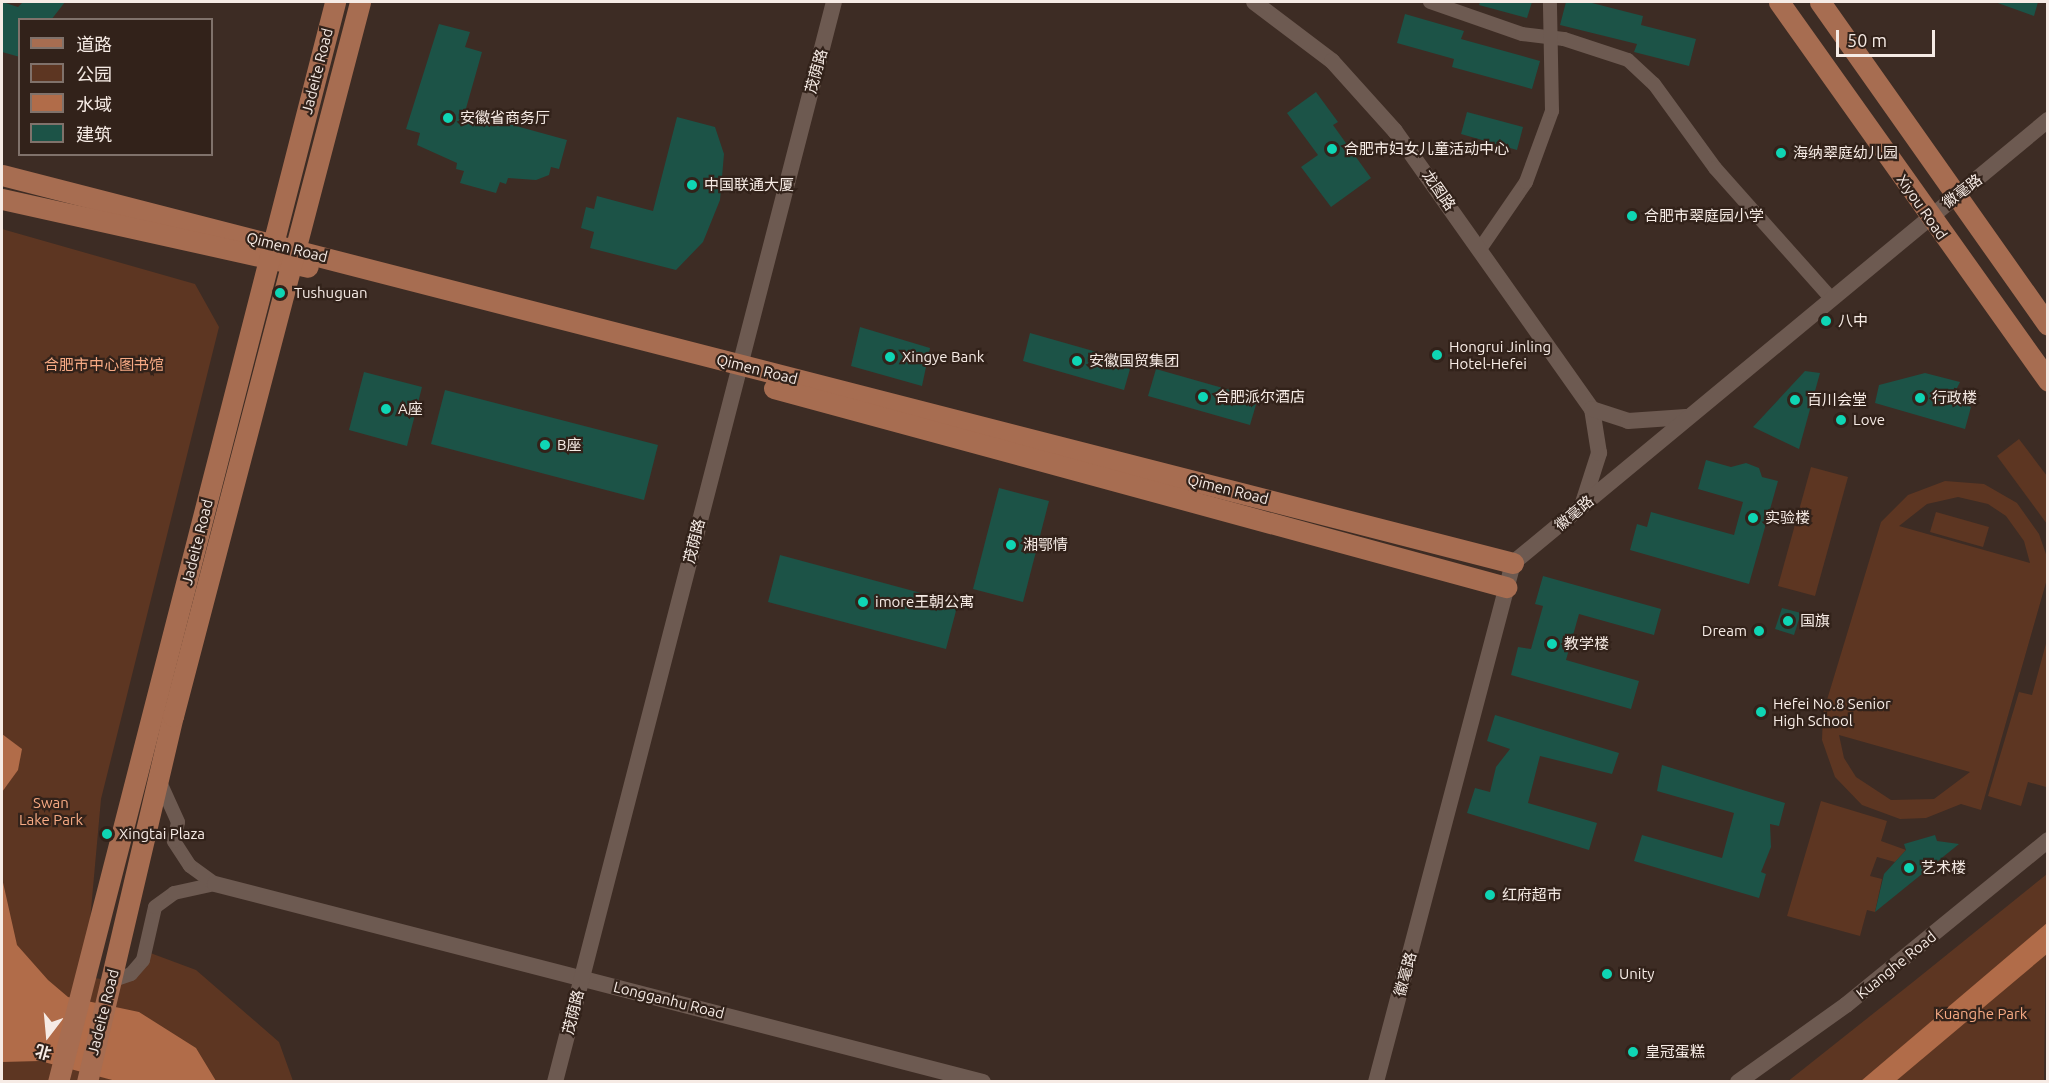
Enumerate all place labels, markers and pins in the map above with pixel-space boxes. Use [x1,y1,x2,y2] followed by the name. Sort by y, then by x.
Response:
[460,109,550,127] place label: 安徽省商务厅
[441,111,455,125] marker: 安徽省商务厅
[1344,140,1509,158] place label: 合肥市妇女儿童活动中心
[1325,142,1339,156] marker: 合肥市妇女儿童活动中心
[1793,144,1898,162] place label: 海纳翠庭幼儿园
[1774,146,1788,160] marker: 海纳翠庭幼儿园
[704,176,794,194] place label: 中国联通大厦
[685,178,699,192] marker: 中国联通大厦
[1644,207,1764,225] place label: 合肥市翠庭园小学
[1625,209,1639,223] marker: 合肥市翠庭园小学
[271,284,289,302] marker: Tushuguan
[294,284,368,302] place label: Tushuguan
[1838,312,1868,330] place label: 八中
[1819,314,1833,328] marker: 八中
[1449,337,1551,372] place label: Hongrui Jinling Hotel-Hefei
[902,348,984,366] place label: Xingye Bank
[1430,348,1444,362] marker: Hongrui Jinling Hotel-Hefei
[883,350,897,364] marker: Xingye Bank
[1089,352,1179,370] place label: 安徽国贸集团
[1070,354,1084,368] marker: 安徽国贸集团
[1215,388,1305,406] place label: 合肥派尔酒店
[1932,389,1977,407] place label: 行政楼
[1196,390,1210,404] marker: 合肥派尔酒店
[1807,391,1867,409] place label: 百川会堂
[1913,391,1927,405] marker: 行政楼
[1788,393,1802,407] marker: 百川会堂
[398,400,423,418] place label: A座
[379,402,393,416] marker: A座
[1853,411,1885,429] place label: Love
[1834,413,1848,427] marker: Love
[557,436,582,454] place label: B座
[538,438,552,452] marker: B座
[1765,509,1810,527] place label: 实验楼
[1746,511,1760,525] marker: 实验楼
[1023,536,1068,554] place label: 湘鄂情
[1004,538,1018,552] marker: 湘鄂情
[875,593,974,611] place label: imore王朝公寓
[856,595,870,609] marker: imore王朝公寓
[1800,612,1830,630] place label: 国旗
[1781,614,1795,628] marker: 国旗
[1702,622,1747,640] place label: Dream
[1752,624,1766,638] marker: Dream
[1564,635,1609,653] place label: 教学楼
[1545,637,1559,651] marker: 教学楼
[1773,694,1891,729] place label: Hefei No.8 Senior High School
[1754,705,1768,719] marker: Hefei No.8 Senior High School
[119,825,205,843] place label: Xingtai Plaza
[100,827,114,841] marker: Xingtai Plaza
[1921,859,1966,877] place label: 艺术楼
[1902,861,1916,875] marker: 艺术楼
[1502,886,1562,904] place label: 红府超市
[1483,888,1497,902] marker: 红府超市
[1619,965,1655,983] place label: Unity
[1600,967,1614,981] marker: Unity
[1645,1043,1705,1061] place label: 皇冠蛋糕
[1626,1045,1640,1059] marker: 皇冠蛋糕

